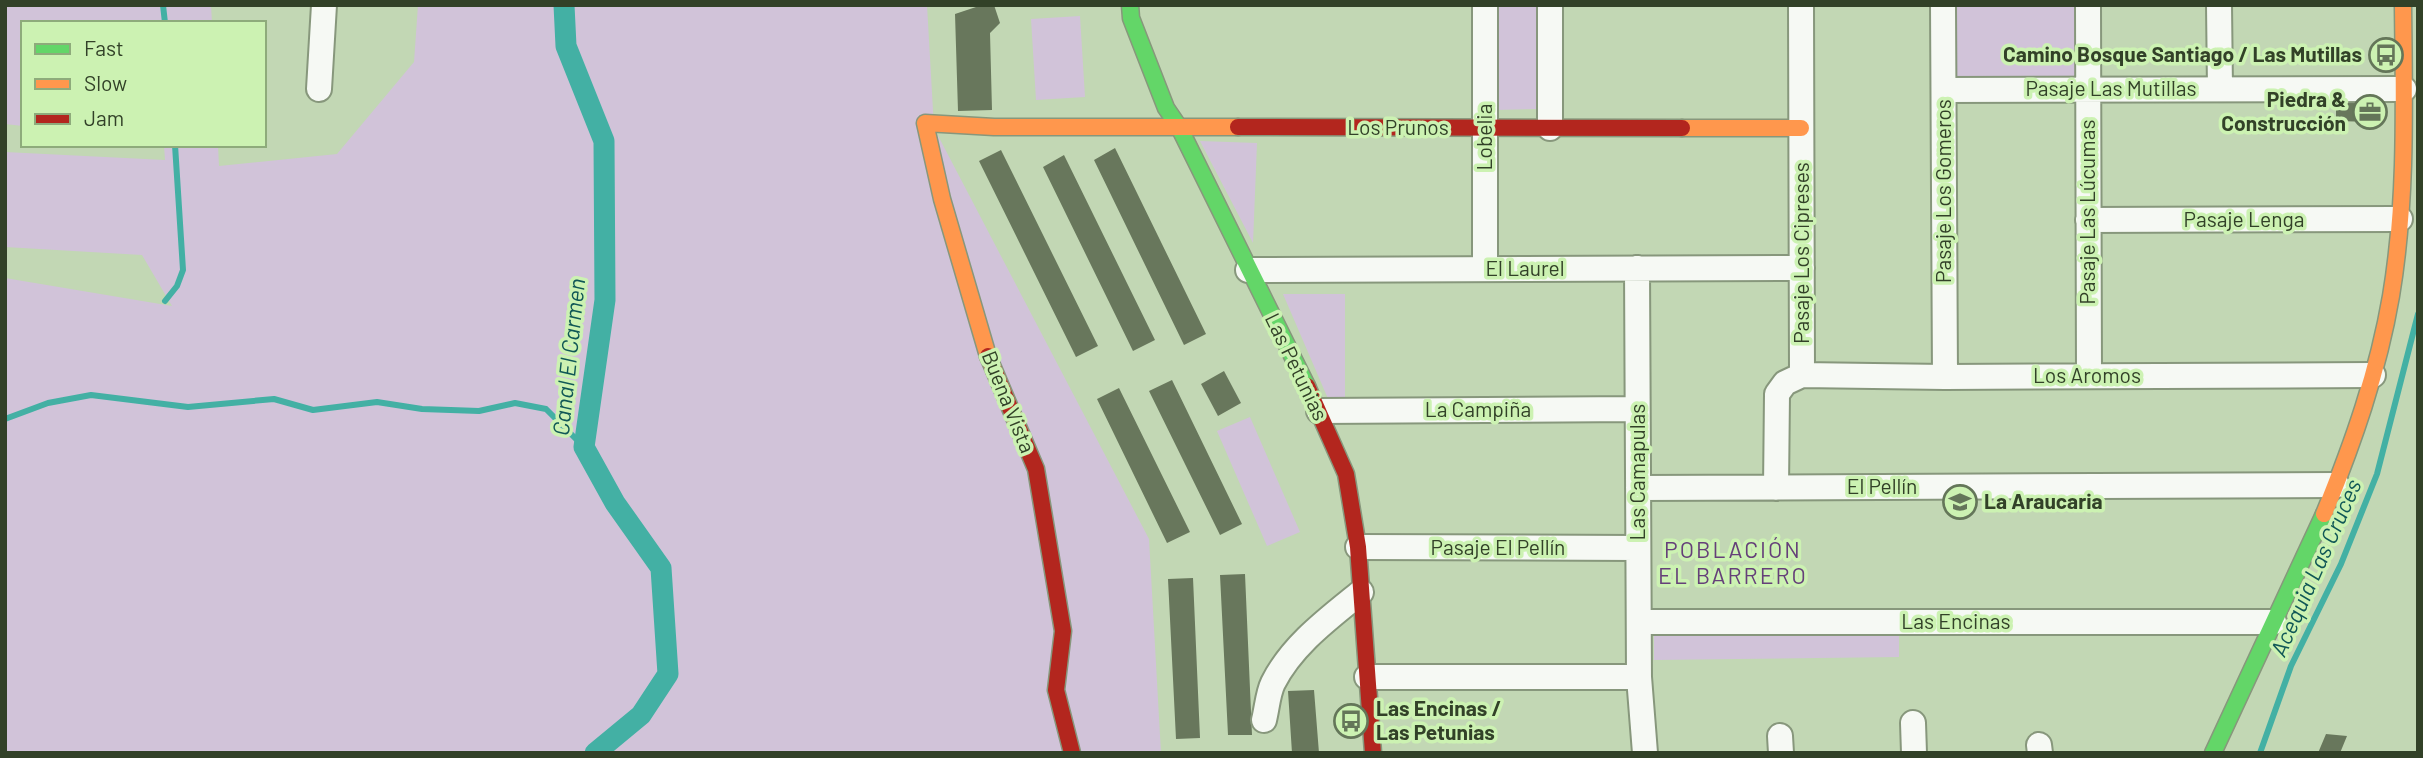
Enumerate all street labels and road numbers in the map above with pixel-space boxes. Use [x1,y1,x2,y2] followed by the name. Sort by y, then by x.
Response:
[2025,75,2197,100] street label: Pasaje Las Mutillas
[1930,99,1955,283] street label: Pasaje Los Gomeros
[1471,104,1496,170] street label: Lobelia
[1347,114,1449,139] street label: Los Prunos
[2074,119,2099,305] street label: Pasaje Las Lúcumas
[1788,162,1813,344] street label: Pasaje Los Cipreses
[2184,206,2304,231] street label: Pasaje Lenga
[1485,255,1565,280] street label: El Laurel
[1261,309,1334,424] street label: Las Petunias
[978,347,1041,456] street label: Buena Vista
[2033,362,2141,387] street label: Los Aromos
[1425,396,1531,421] street label: La Campiña
[1624,404,1649,540] street label: Las Camapulas
[1847,473,1917,498] street label: El Pellín
[1431,534,1565,559] street label: Pasaje El Pellín
[1901,608,2011,633] street label: Las Encinas

